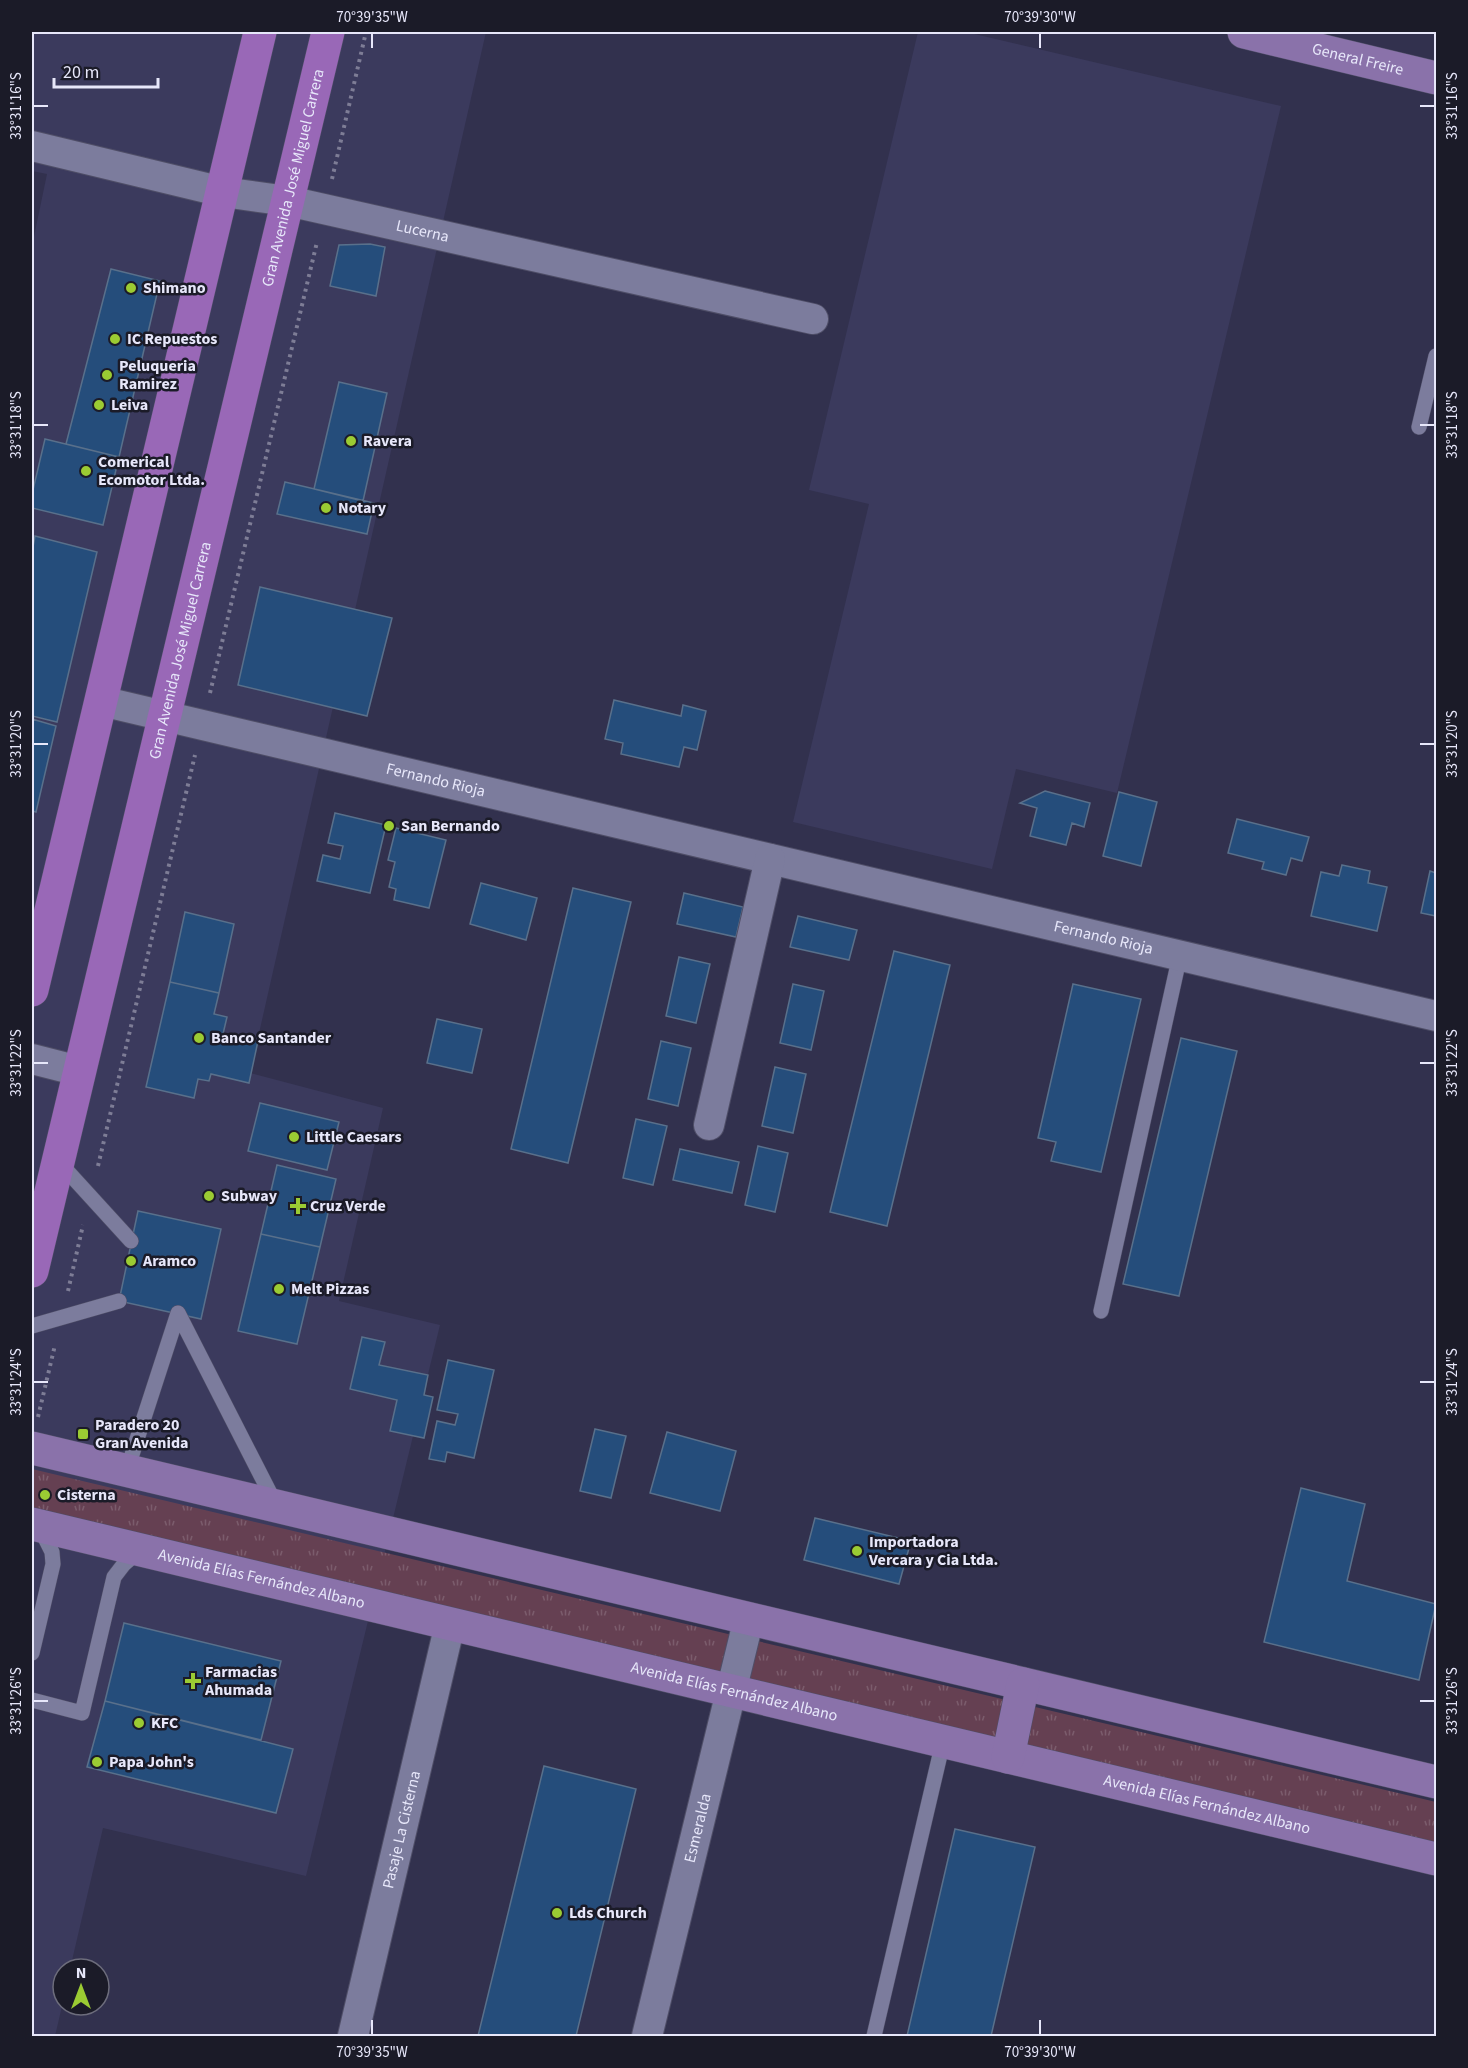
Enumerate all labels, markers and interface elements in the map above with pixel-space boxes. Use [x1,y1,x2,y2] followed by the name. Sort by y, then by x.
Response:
[336,7,408,28] text: 70°39'35"W
[1004,7,1076,28] text: 70°39'30"W
[1310,38,1406,81] street label: General Freire
[54,51,158,89] scale bar
[63,60,99,85] text: 20 m
[257,67,330,289] street label: Gran Avenida José Miguel Carrera
[6,72,27,140] text: 33°31'16"S
[1442,72,1463,140] text: 33°31'16"S
[394,215,451,248] street label: Lucerna
[143,277,206,299] place label: Shimano
[124,281,138,295] marker: Shimano
[127,328,217,350] place label: IC Repuestos
[108,332,122,346] marker: IC Repuestos
[119,355,196,395] place label: Peluqueria Ramirez
[100,368,114,382] marker: Peluqueria Ramirez
[6,391,27,459] text: 33°31'18"S
[1442,391,1463,459] text: 33°31'18"S
[111,394,148,416] place label: Leiva
[92,398,106,412] marker: Leiva
[363,430,412,452] place label: Ravera
[344,434,358,448] marker: Ravera
[98,451,205,491] place label: Comerical Ecomotor Ltda.
[79,464,93,478] marker: Comerical Ecomotor Ltda.
[338,497,387,519] place label: Notary
[319,501,333,515] marker: Notary
[144,539,217,762] street label: Gran Avenida José Miguel Carrera
[6,710,27,778] text: 33°31'20"S
[1442,710,1463,778] text: 33°31'20"S
[384,758,488,802] street label: Fernando Rioja
[401,815,500,837] place label: San Bernando
[382,819,396,833] marker: San Bernando
[1052,915,1155,960] street label: Fernando Rioja
[211,1027,332,1049] place label: Banco Santander
[6,1029,27,1097] text: 33°31'22"S
[1442,1029,1463,1097] text: 33°31'22"S
[192,1031,206,1045] marker: Banco Santander
[306,1126,402,1148] place label: Little Caesars
[287,1130,301,1144] marker: Little Caesars
[221,1185,278,1207] place label: Subway
[202,1189,216,1203] marker: Subway
[310,1195,386,1217] place label: Cruz Verde
[291,1199,305,1213] marker: Cruz Verde
[142,1250,196,1272] place label: Aramco
[124,1254,138,1268] marker: Aramco
[291,1278,369,1300] place label: Melt Pizzas
[272,1282,286,1296] marker: Melt Pizzas
[6,1348,27,1416] text: 33°31'24"S
[1442,1348,1463,1416] text: 33°31'24"S
[95,1414,189,1454] place label: Paradero 20 Gran Avenida
[76,1427,90,1441] marker: Paradero 20 Gran Avenida
[57,1484,116,1506] place label: Cisterna
[38,1488,52,1502] marker: Cisterna
[868,1531,998,1571] place label: Importadora Vercara y Cia Ltda.
[156,1543,367,1614] street label: Avenida Elías Fernández Albano
[850,1544,864,1558] marker: Importadora Vercara y Cia Ltda.
[629,1656,840,1727] street label: Avenida Elías Fernández Albano
[204,1661,277,1701] place label: Farmacias Ahumada
[6,1667,27,1735] text: 33°31'26"S
[1442,1667,1463,1735] text: 33°31'26"S
[186,1674,200,1688] marker: Farmacias Ahumada
[151,1712,178,1734] place label: KFC
[132,1716,146,1730] marker: KFC
[109,1751,194,1773] place label: Papa John's
[90,1755,104,1769] marker: Papa John's
[377,1769,426,1891] street label: Pasaje La Cisterna
[1101,1769,1313,1840] street label: Avenida Elías Fernández Albano
[679,1791,717,1865] street label: Esmeralda
[569,1902,647,1924] place label: Lds Church
[550,1906,564,1920] marker: Lds Church
[51,1957,111,2017] north arrow
[76,1962,86,1984] text: N
[336,2042,408,2063] text: 70°39'35"W
[1004,2042,1076,2063] text: 70°39'30"W

